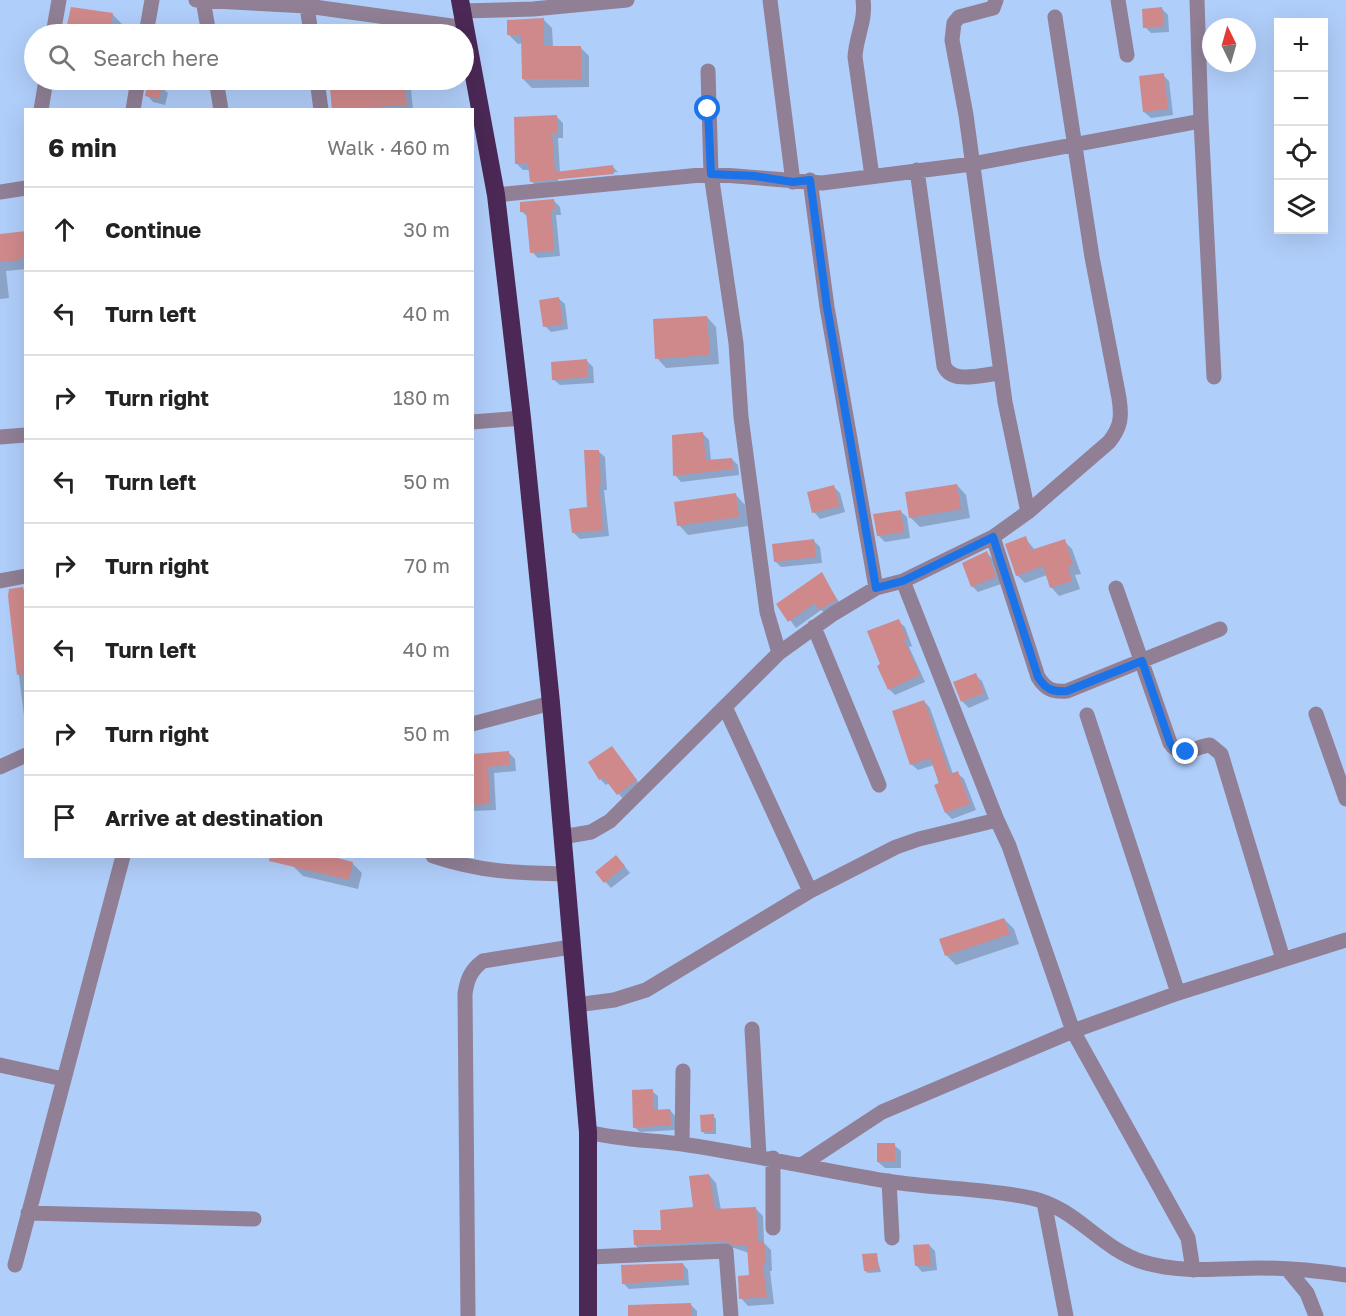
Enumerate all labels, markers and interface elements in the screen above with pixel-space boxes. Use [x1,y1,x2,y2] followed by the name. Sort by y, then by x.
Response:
[1202,18,1256,72] north arrow
[1274,18,1328,234] map controls
[1274,18,1328,72] button: +
[24,24,474,90] search box
[45,41,78,74] icon: search
[93,44,219,71] text: Search here
[1274,72,1328,126] button: −
[694,95,720,121] route start
[1274,126,1328,180] button: locate
[48,132,117,163] text: 6 min
[327,135,450,159] text: Walk · 460 m
[1274,180,1328,234] button: layers
[48,213,81,246] icon: ahead
[105,216,201,243] text: Continue
[403,217,450,241] text: 30 m
[48,297,81,330] icon: left
[105,300,196,327] text: Turn left
[403,301,450,325] text: 40 m
[48,381,81,414] icon: right
[105,384,209,411] text: Turn right
[393,385,450,409] text: 180 m
[48,465,81,498] icon: left
[105,468,196,495] text: Turn left
[403,469,450,493] text: 50 m
[48,549,81,582] icon: right
[105,552,209,579] text: Turn right
[404,553,450,577] text: 70 m
[48,633,81,666] icon: left
[105,636,196,663] text: Turn left
[403,637,450,661] text: 40 m
[48,717,81,750] icon: right
[105,720,209,747] text: Turn right
[403,721,450,745] text: 50 m
[1172,738,1198,764] route end
[48,801,81,834] icon: arrive
[105,804,323,831] text: Arrive at destination

